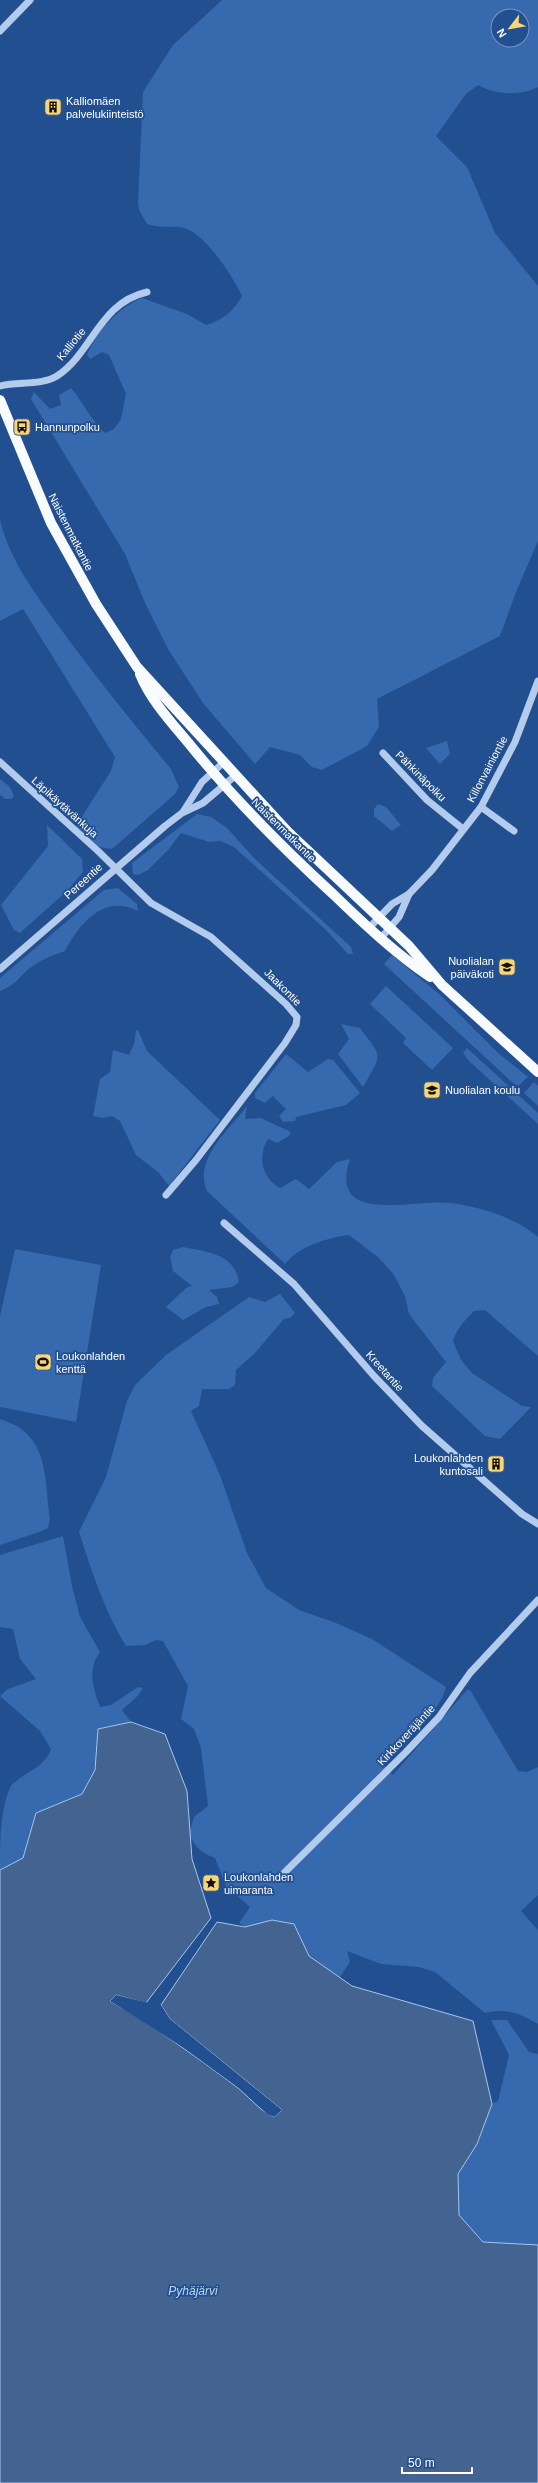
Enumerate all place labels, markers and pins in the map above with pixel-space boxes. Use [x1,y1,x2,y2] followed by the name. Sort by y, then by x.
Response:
[66,95,144,120] place label: Kalliomäen palvelukiinteistö
[43,97,63,117] building icon: Kalliomäen palvelukiinteistö
[12,417,32,437] bus stop icon: Hannunpolku
[35,421,100,433] place label: Hannunpolku
[448,955,494,980] place label: Nuolialan päiväkoti
[497,957,517,977] school or university icon: Nuolialan päiväkoti
[422,1080,442,1100] school or university icon: Nuolialan koulu
[445,1084,520,1096] place label: Nuolialan koulu
[56,1350,125,1375] place label: Loukonlahden kenttä
[33,1352,53,1372] sports icon: Loukonlahden kenttä
[414,1452,483,1477] place label: Loukonlahden kuntosali
[486,1454,506,1474] building icon: Loukonlahden kuntosali
[224,1871,293,1896] place label: Loukonlahden uimaranta
[201,1873,221,1893] place icon: Loukonlahden uimaranta

